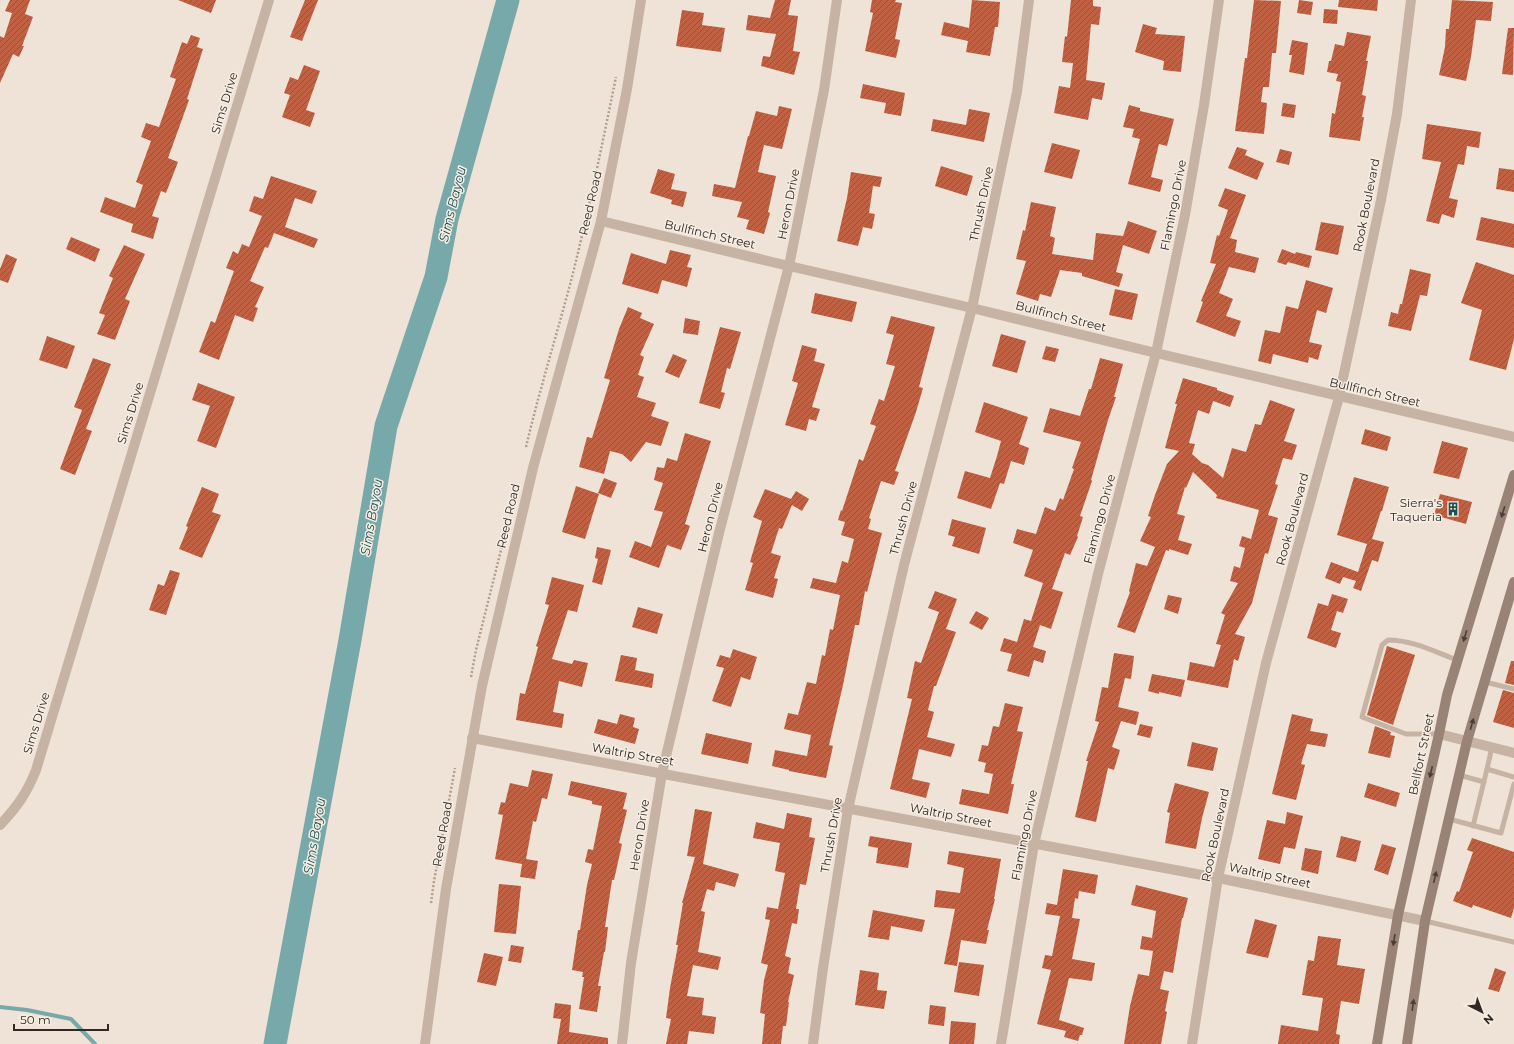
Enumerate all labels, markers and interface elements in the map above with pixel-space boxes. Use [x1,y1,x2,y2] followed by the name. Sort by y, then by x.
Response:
[208,70,240,136] street label: Sims Drive
[1350,157,1382,253] street label: Rook Boulevard
[1157,158,1189,252] street label: Flamingo Drive
[435,164,469,243] water label: Sims Bayou
[966,165,996,243] street label: Thrush Drive
[774,167,802,241] street label: Heron Drive
[575,169,605,237] street label: Reed Road
[663,216,757,252] street label: Bullfinch Street
[1014,297,1108,335] street label: Bullfinch Street
[1328,374,1422,410] street label: Bullfinch Street
[114,380,146,446] street label: Sims Drive
[1272,471,1312,567] street label: Rook Boulevard
[1080,472,1118,566] street label: Flamingo Drive
[356,477,386,556] water label: Sims Bayou
[886,479,920,557] street label: Thrush Drive
[694,480,726,554] street label: Heron Drive
[493,482,523,550] street label: Reed Road
[1390,495,1442,524] place label: Sierra's Taqueria
[1445,501,1461,517] building icon: Sierra's Taqueria
[1500,506,1506,518] one-way arrow
[1461,630,1467,642] one-way arrow
[20,690,52,756] street label: Sims Drive
[1405,711,1437,796] street label: Bellfort Street
[1469,718,1475,730] one-way arrow
[591,739,675,769] street label: Waltrip Street
[1427,766,1433,778] one-way arrow
[1198,787,1232,883] street label: Rook Boulevard
[1008,788,1040,882] street label: Flamingo Drive
[299,796,329,875] water label: Sims Bayou
[817,796,845,874] street label: Thrush Drive
[626,798,652,872] street label: Heron Drive
[429,800,455,868] street label: Reed Road
[909,800,993,830] street label: Waltrip Street
[1228,859,1312,891] street label: Waltrip Street
[1433,871,1439,884] one-way arrow
[1391,934,1397,946] one-way arrow
[1462,992,1502,1032] north arrow
[1410,999,1416,1011] one-way arrow
[14,1006,108,1032] scale bar
[1481,1011,1497,1028] text: N
[20,1012,51,1027] text: 50 m

